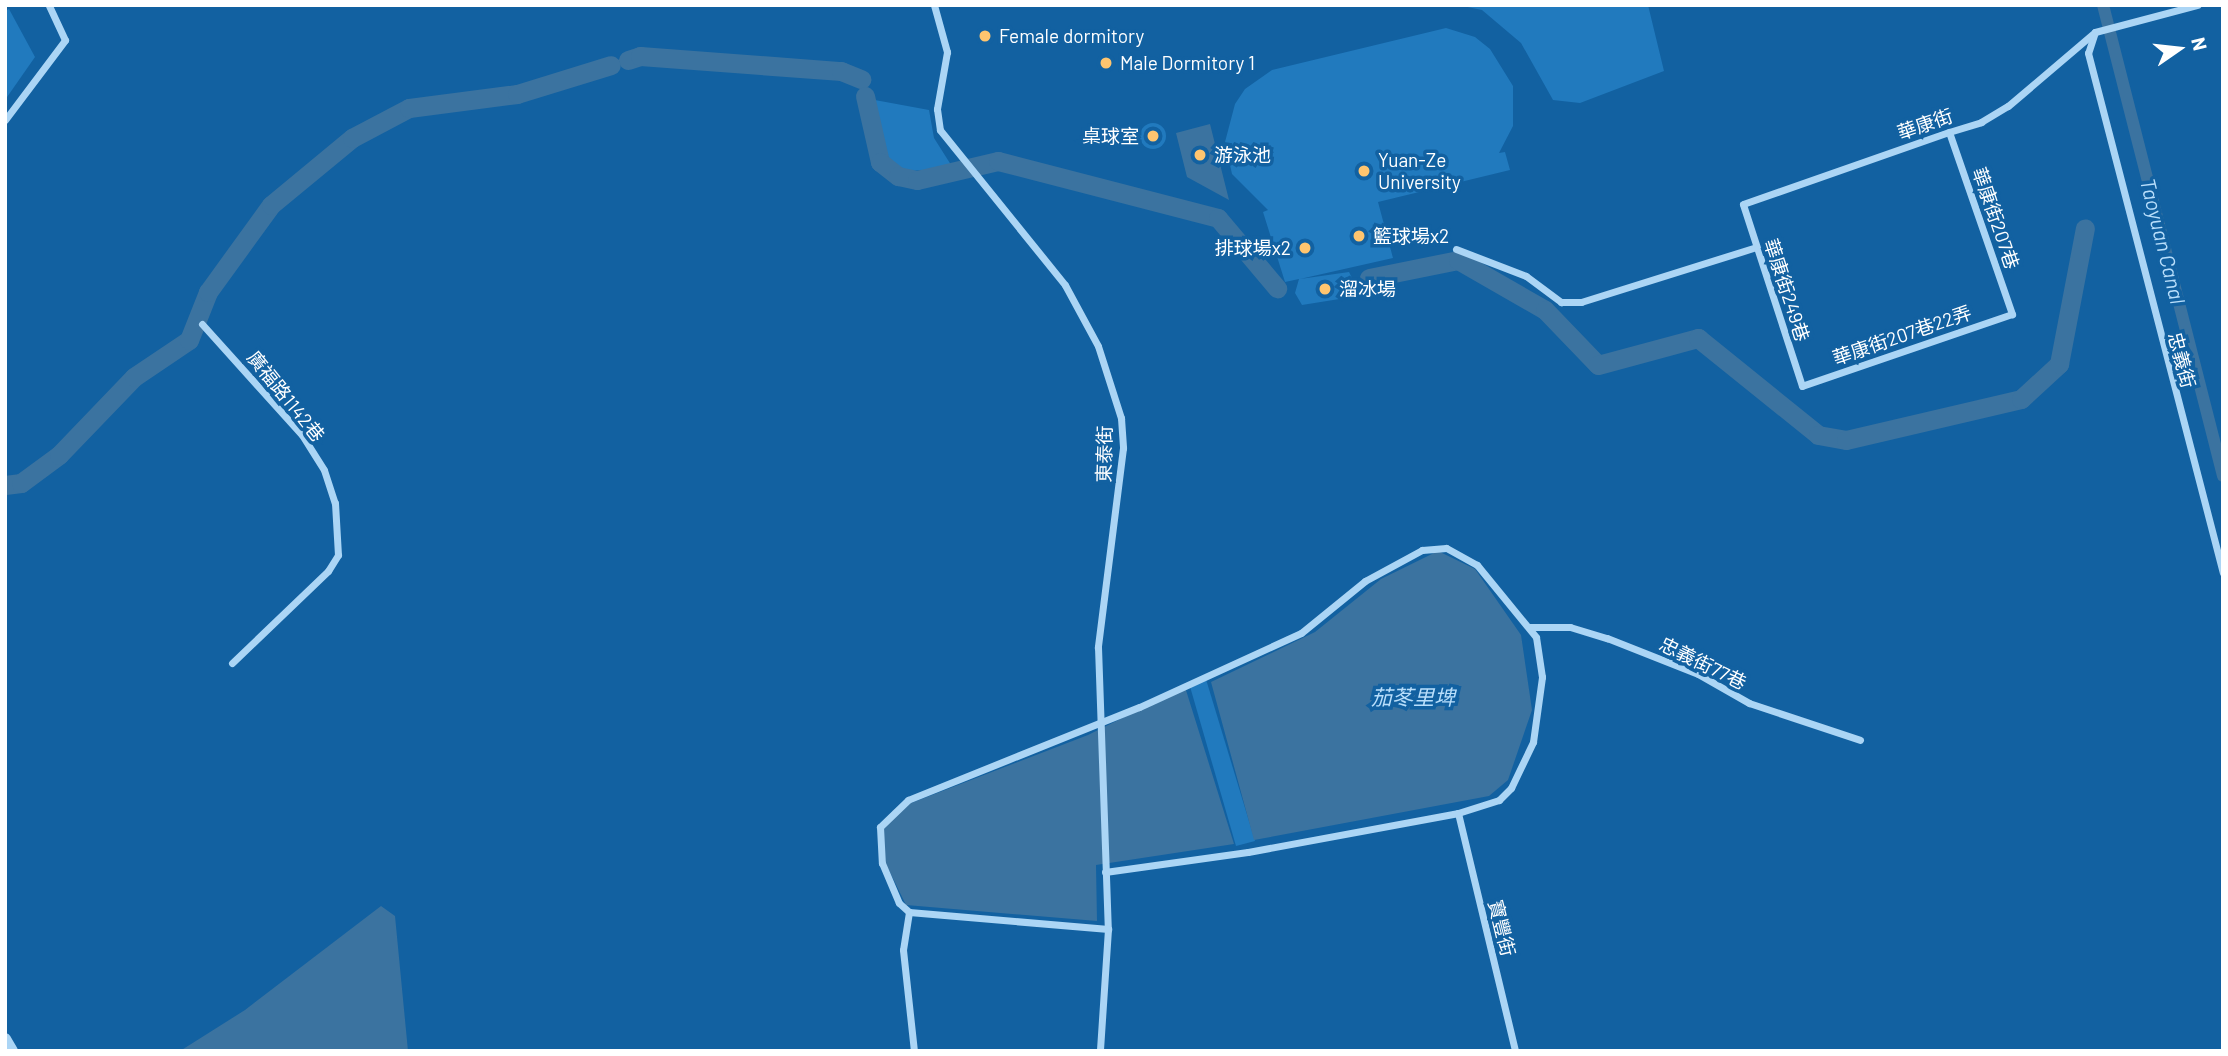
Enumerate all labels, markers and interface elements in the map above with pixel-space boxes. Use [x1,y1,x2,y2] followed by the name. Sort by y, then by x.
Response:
[2144,14,2214,84] north arrow
[999,25,1144,47] place label: Female dormitory
[977,28,993,44] marker: Female dormitory
[2187,35,2213,53] text: N
[1120,52,1255,74] place label: Male Dormitory 1
[1098,55,1114,71] marker: Male Dormitory 1
[1894,104,1956,144] street label: 華康街
[1082,125,1139,147] place label: 桌球室
[1145,128,1161,144] marker: 桌球室
[1214,144,1271,166] place label: 游泳池
[1192,147,1208,163] marker: 游泳池
[1378,149,1461,193] place label: Yuan-Ze University
[1356,163,1372,179] marker: Yuan-Ze University
[1968,164,2024,272] street label: 華康街207巷
[2135,175,2191,307] water label: Taoyuan Canal
[1373,225,1449,247] place label: 籃球場x2
[1351,228,1367,244] marker: 籃球場x2
[1760,236,1814,344] street label: 華康街249巷
[1215,237,1291,259] place label: 排球場x2
[1297,240,1313,256] marker: 排球場x2
[1339,278,1396,300] place label: 溜冰場
[1317,281,1333,297] marker: 溜冰場
[1830,301,1974,369] street label: 華康街207巷22弄
[2164,330,2200,390] street label: 忠義街
[243,346,329,446] street label: 廣福路1142巷
[1092,425,1116,483] street label: 東泰街
[1656,632,1750,694] street label: 忠義街77巷
[1371,684,1455,710] water label: 茄苳里埤
[1484,898,1520,958] street label: 寶豐街

